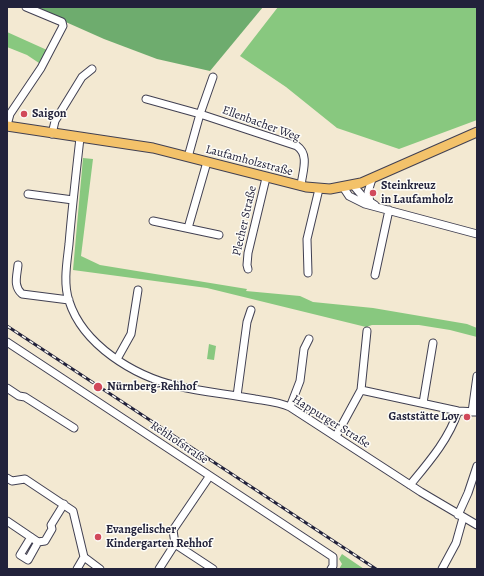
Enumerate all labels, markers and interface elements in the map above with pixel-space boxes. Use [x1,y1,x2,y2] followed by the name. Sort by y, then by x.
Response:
[220,103,302,145] street label: Ellenbacher Weg
[32,107,67,121] place label: Saigon
[19,109,29,119] marker: Saigon
[204,142,294,180] street label: Laufamholzstraße
[381,179,453,207] place label: Steinkreuz in Laufamholz
[230,184,260,258] street label: Plecher Straße
[368,188,378,198] marker: Steinkreuz in Laufamholz
[107,380,197,394] place label: Nürnberg-Rehhof
[92,381,104,393] marker: Nürnberg-Rehhof
[289,392,373,452] street label: Happurger Straße
[388,410,459,424] place label: Gaststätte Loy
[462,412,472,422] marker: Gaststätte Loy
[147,418,211,468] street label: Rehhofstraße
[106,523,212,551] place label: Evangelischer Kindergarten Rehhof
[93,532,103,542] marker: Evangelischer Kindergarten Rehhof

